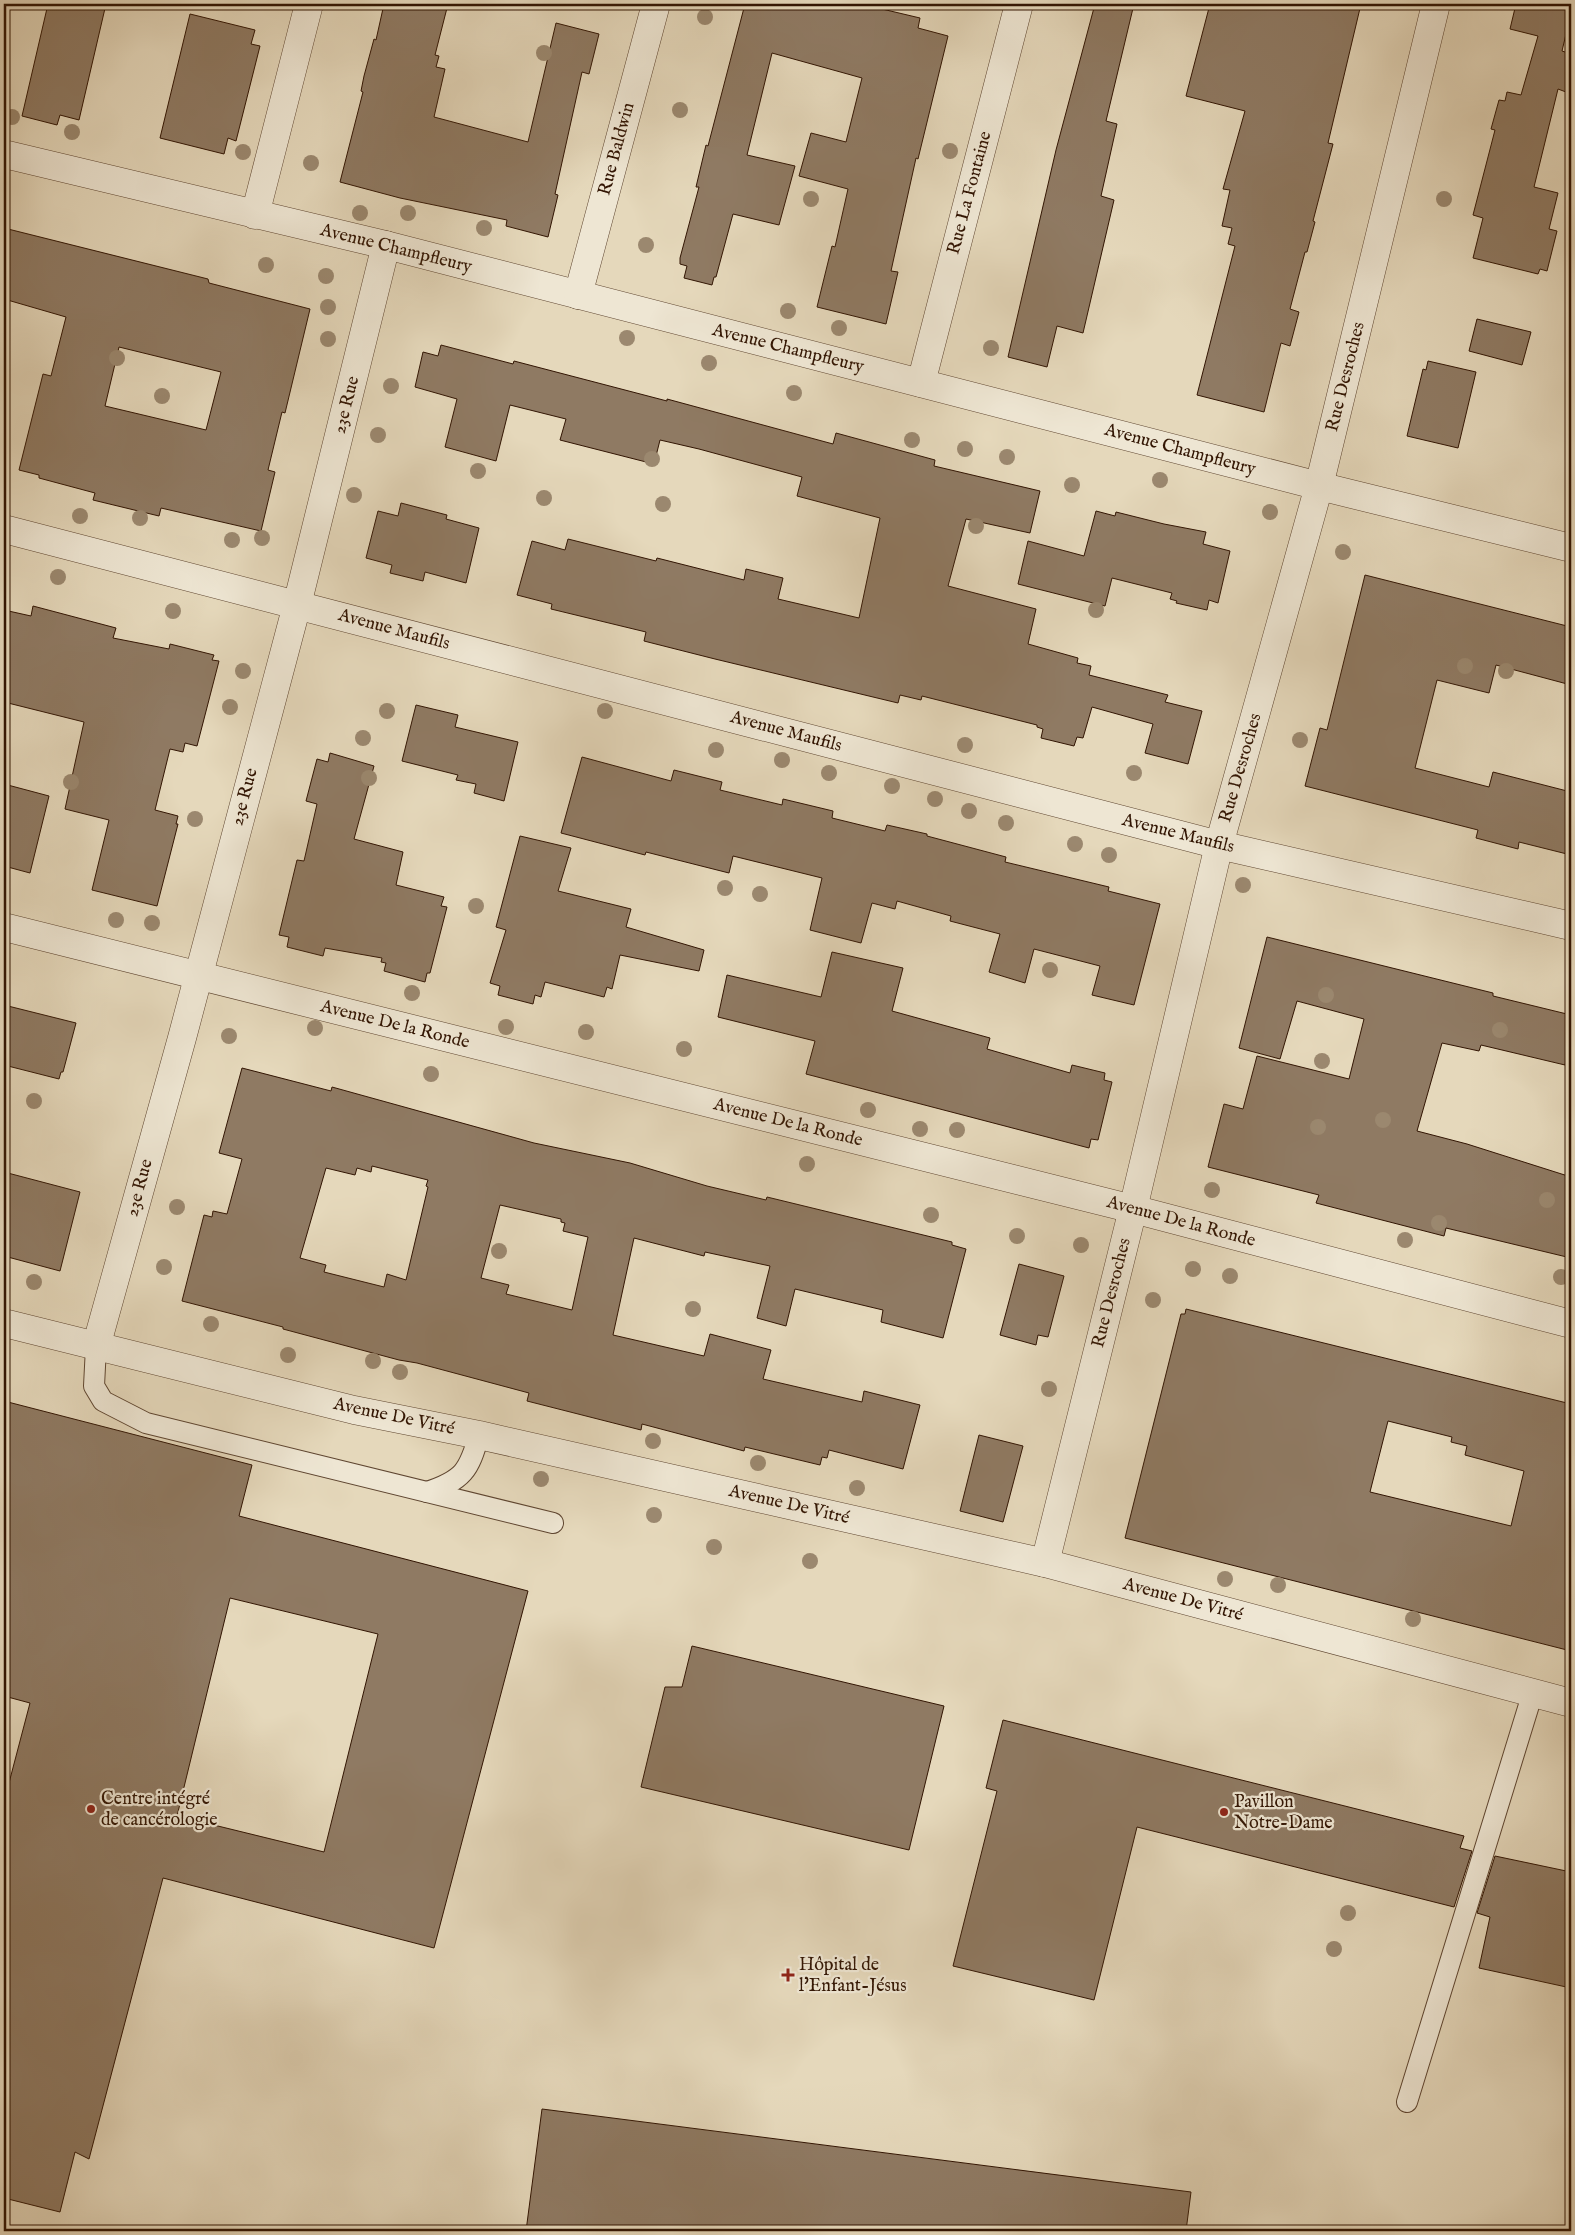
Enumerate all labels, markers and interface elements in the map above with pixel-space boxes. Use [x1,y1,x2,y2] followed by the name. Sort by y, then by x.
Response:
[594,100,641,198] street label: Rue Baldwin
[942,129,998,257] street label: Rue La Fontaine
[317,219,474,279] street label: Avenue Champfleury
[709,319,866,379] street label: Avenue Champfleury
[1321,320,1371,434] street label: Rue Desroches
[329,374,365,436] street label: 23e Rue
[1101,418,1258,481] street label: Avenue Champfleury
[335,604,452,656] street label: Avenue Maufils
[727,706,844,758] street label: Avenue Maufils
[1214,711,1268,825] street label: Rue Desroches
[226,766,264,828] street label: 23e Rue
[1119,809,1236,859] street label: Avenue Maufils
[317,995,472,1055] street label: Avenue De la Ronde
[710,1093,865,1153] street label: Avenue De la Ronde
[121,1157,159,1219] street label: 23e Rue
[1103,1191,1258,1253] street label: Avenue De la Ronde
[1087,1236,1137,1350] street label: Rue Desroches
[330,1393,457,1441] street label: Avenue De Vitré
[725,1480,852,1530] street label: Avenue De Vitré
[1120,1573,1245,1627] street label: Avenue De Vitré
[101,1788,217,1832] place label: Centre intégré de cancérologie
[1234,1791,1333,1835] place label: Pavillon Notre-Dame
[85,1803,97,1815] marker: Centre intégré de cancérologie
[1218,1806,1230,1818] marker: Pavillon Notre-Dame
[799,1954,906,1998] place label: Hôpital de l'Enfant-Jésus
[781,1968,795,1982] marker: Hôpital de l'Enfant-Jésus

